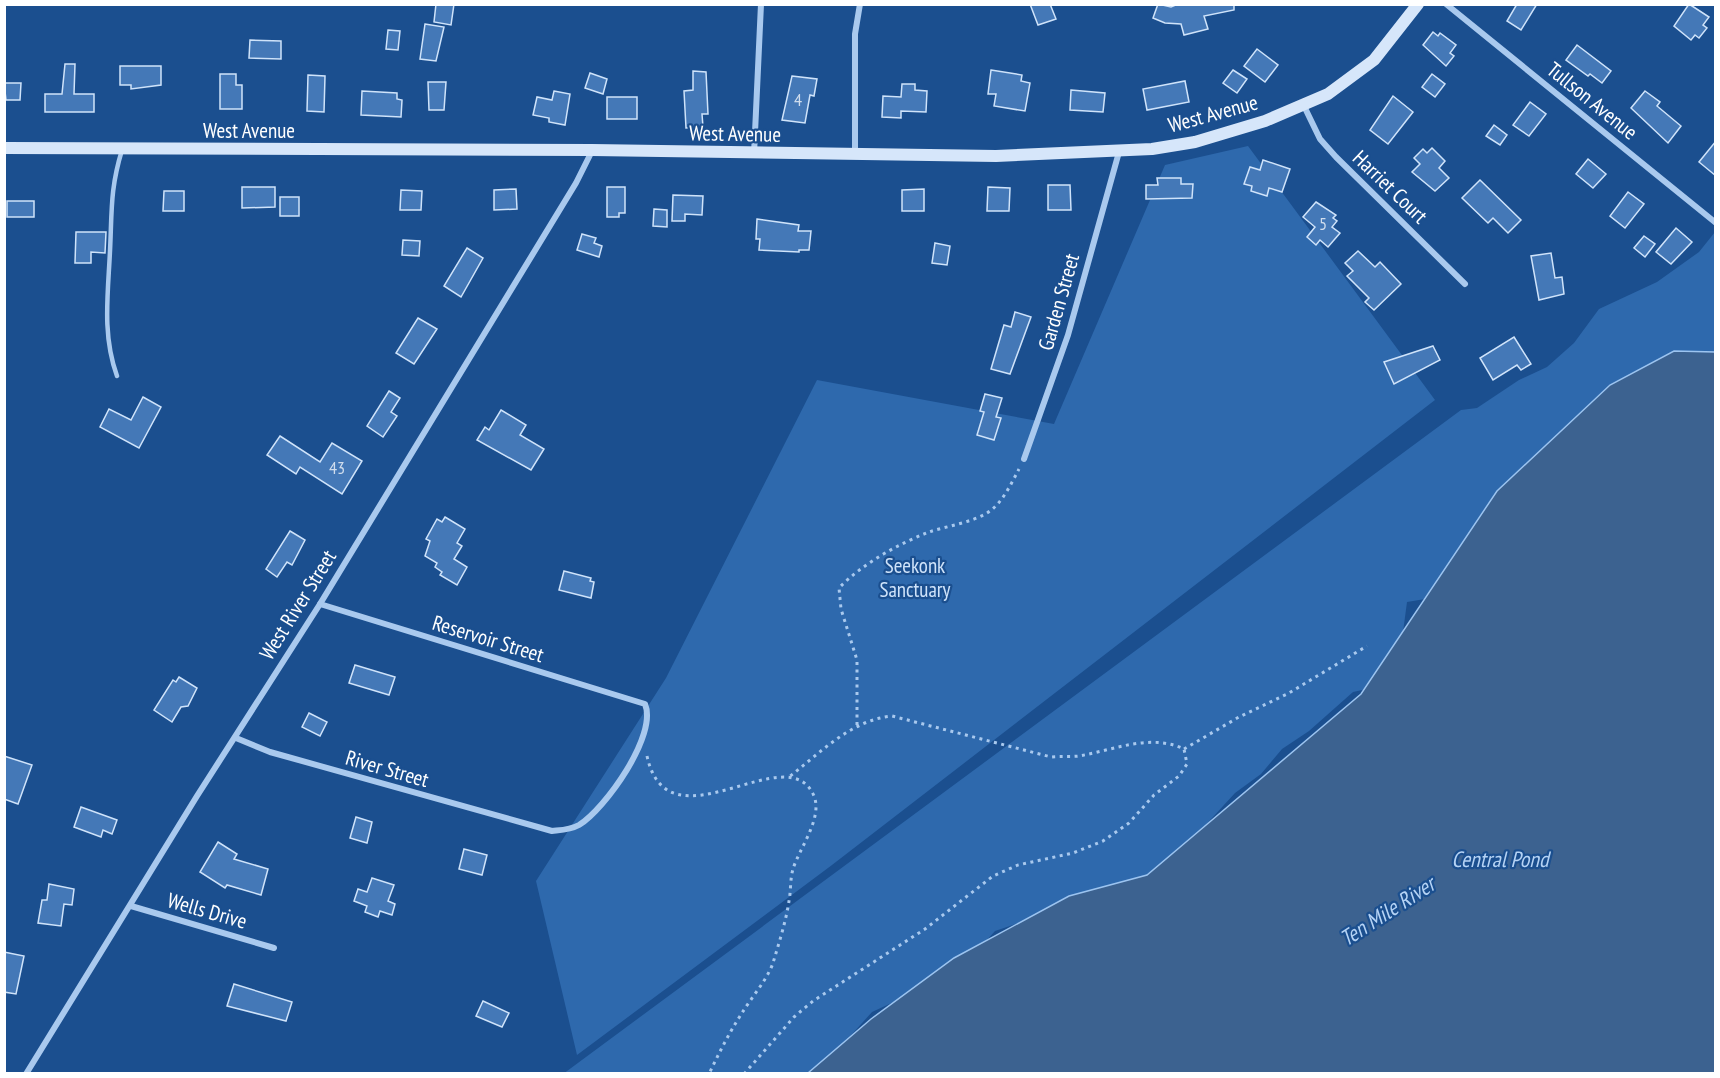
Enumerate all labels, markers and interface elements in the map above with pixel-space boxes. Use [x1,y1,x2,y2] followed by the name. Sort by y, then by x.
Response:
[1542,56,1643,145] street label: Tullson Avenue
[794,88,802,111] house number: 4
[1165,89,1261,138] street label: West Avenue
[203,117,295,144] street label: West Avenue
[689,119,781,148] street label: West Avenue
[1347,144,1434,229] street label: Harriet Court
[1319,212,1327,235] house number: 5
[1032,250,1085,353] street label: Garden Street
[329,456,345,479] house number: 43
[253,545,342,665] street label: West River Street
[879,552,951,603] park label: Seekonk Sanctuary
[429,609,547,668] street label: Reservoir Street
[342,744,432,793] street label: River Street
[1452,845,1552,873] water label: Central Pond
[1334,868,1442,952] water label: Ten Mile River
[164,886,250,935] street label: Wells Drive

